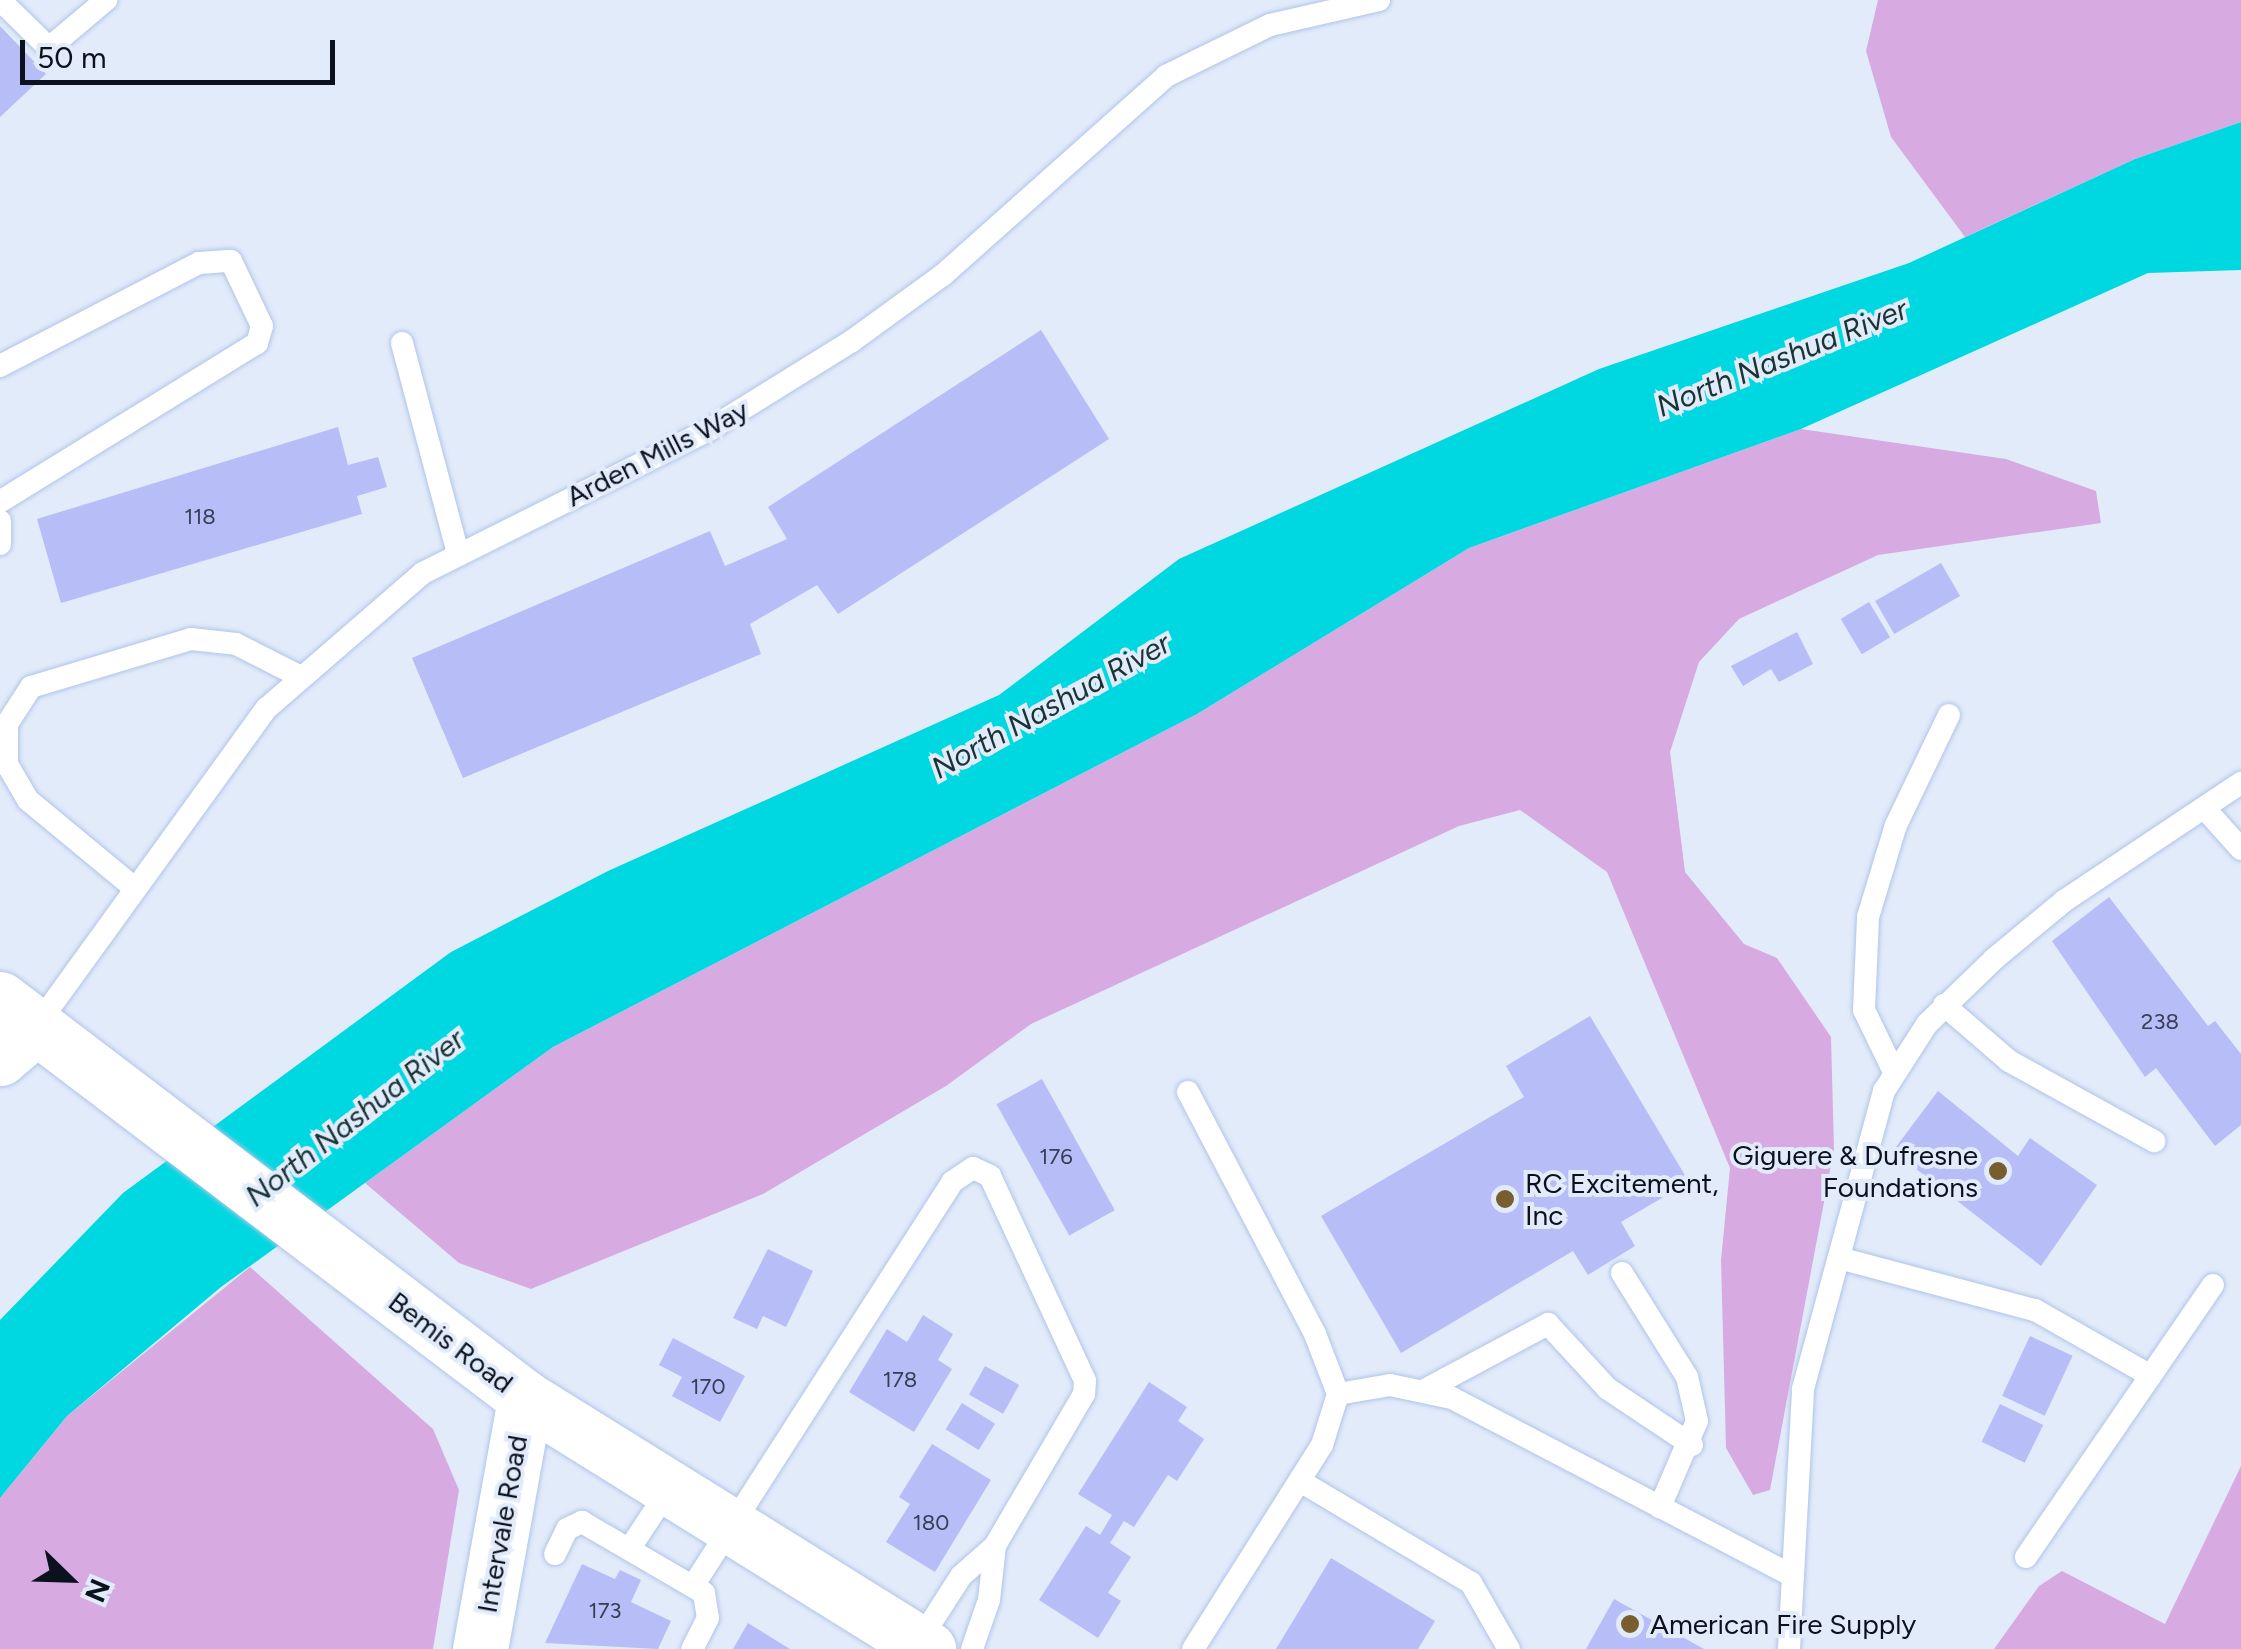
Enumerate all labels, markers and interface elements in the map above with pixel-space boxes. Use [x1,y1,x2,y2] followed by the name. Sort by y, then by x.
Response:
[25,20,340,82] scale bar
[37,39,106,76] text: 50 m
[1651,291,1913,425] water label: North Nashua River
[560,393,754,513] street label: Arden Mills Way
[184,504,216,530] house number: 118
[925,625,1177,787] water label: North Nashua River
[2141,1009,2179,1035] house number: 238
[238,1021,472,1215] water label: North Nashua River
[1732,1138,1978,1204] place label: Giguere & Dufresne Foundations
[1039,1144,1073,1170] house number: 176
[1987,1160,2009,1182] marker: Giguere & Dufresne Foundations
[1525,1166,1718,1232] place label: RC Excitement, Inc
[1494,1188,1516,1210] marker: RC Excitement, Inc
[382,1284,520,1400] street label: Bemis Road
[883,1367,917,1393] house number: 178
[690,1374,726,1400] house number: 170
[470,1433,534,1615] street label: Intervale Road
[913,1510,949,1536] house number: 180
[20,1529,120,1629] north arrow
[78,1574,117,1607] text: N
[589,1598,621,1624] house number: 173
[1650,1607,1916,1641] place label: American Fire Supply
[1619,1613,1641,1635] marker: American Fire Supply

